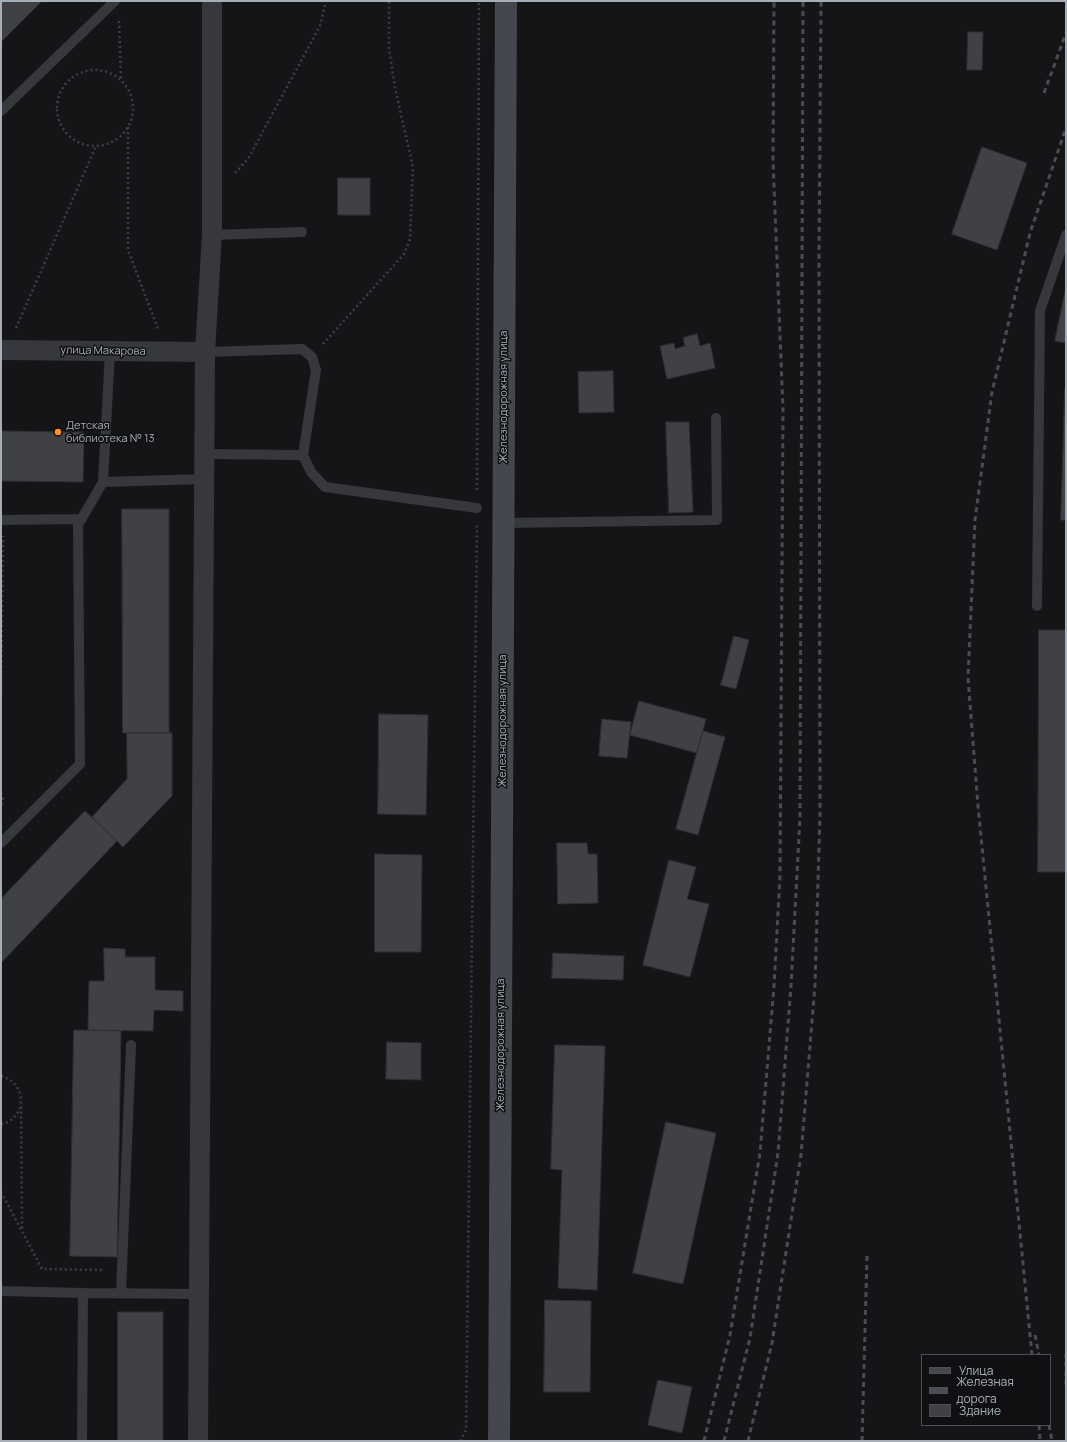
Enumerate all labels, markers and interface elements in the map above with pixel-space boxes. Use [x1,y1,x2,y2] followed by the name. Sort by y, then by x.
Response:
[497,331,511,463] street label: Железнодорожная улица
[60,344,146,358] street label: улица Макарова
[66,419,155,445] place label: Детская библиотека № 13
[53,427,63,437] marker: Детская библиотека № 13
[496,655,510,787] street label: Железнодорожная улица
[494,979,508,1111] street label: Железнодорожная улица
[921,1354,1051,1426] legend
[959,1362,993,1379] text: Улица
[956,1373,1014,1407] text: Железная дорога
[959,1402,1001,1419] text: Здание

